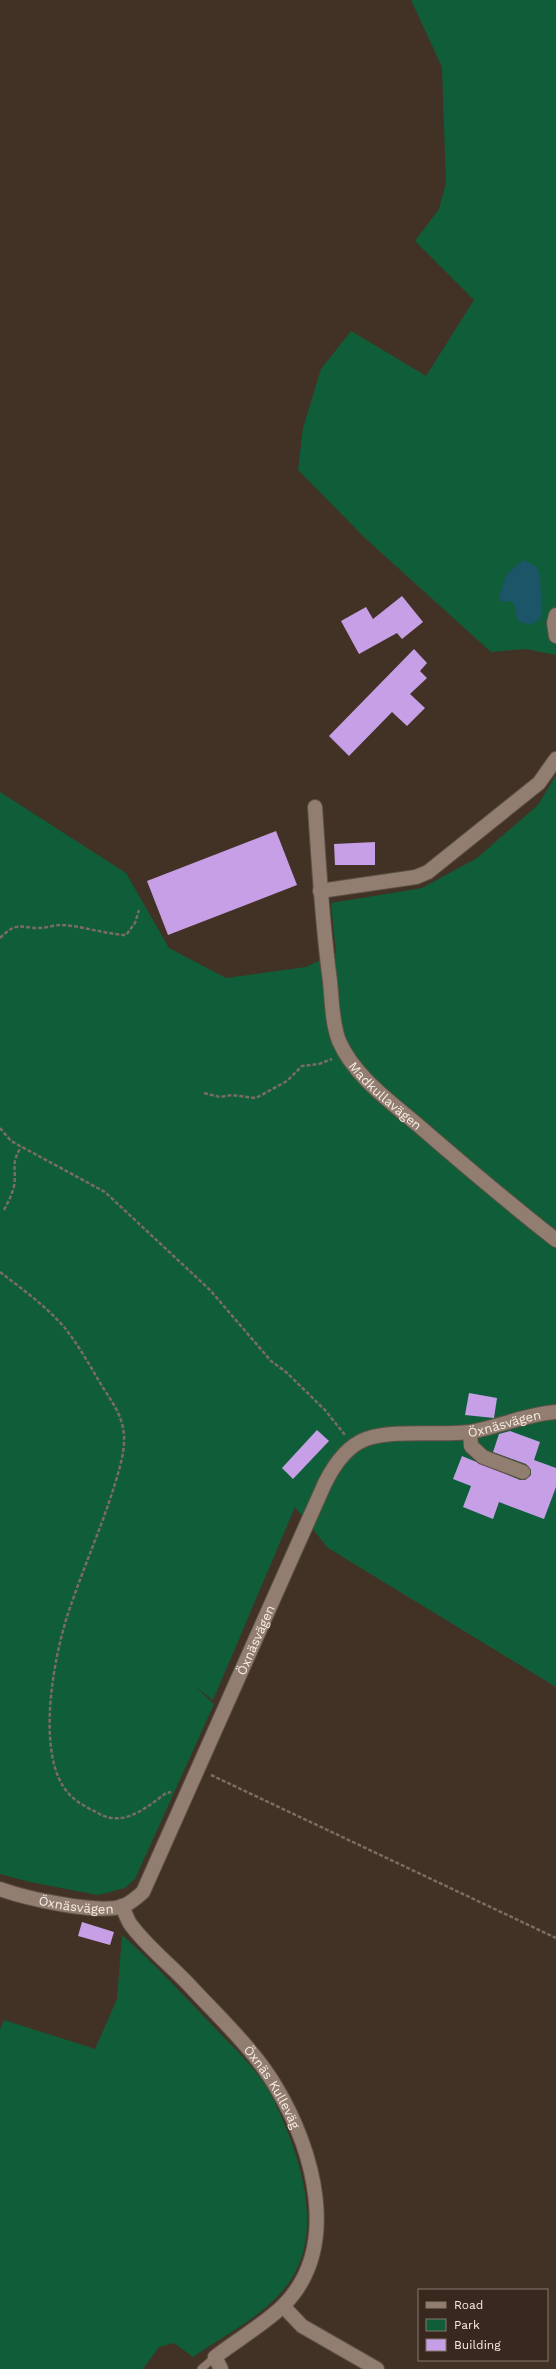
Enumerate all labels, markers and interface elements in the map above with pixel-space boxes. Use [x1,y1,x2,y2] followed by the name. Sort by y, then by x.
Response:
[346,1058,425,1133] street label: Madkullavägen
[467,1407,542,1440] street label: Öxnäsvägen
[233,1603,277,1677] street label: Öxnäsvägen
[37,1892,114,1916] street label: Öxnäsvägen
[241,2042,303,2131] street label: Öxnäs Kulleväg
[418,2289,548,2361] legend
[454,2298,483,2312] text: Road
[454,2318,480,2332] text: Park
[454,2338,501,2352] text: Building

